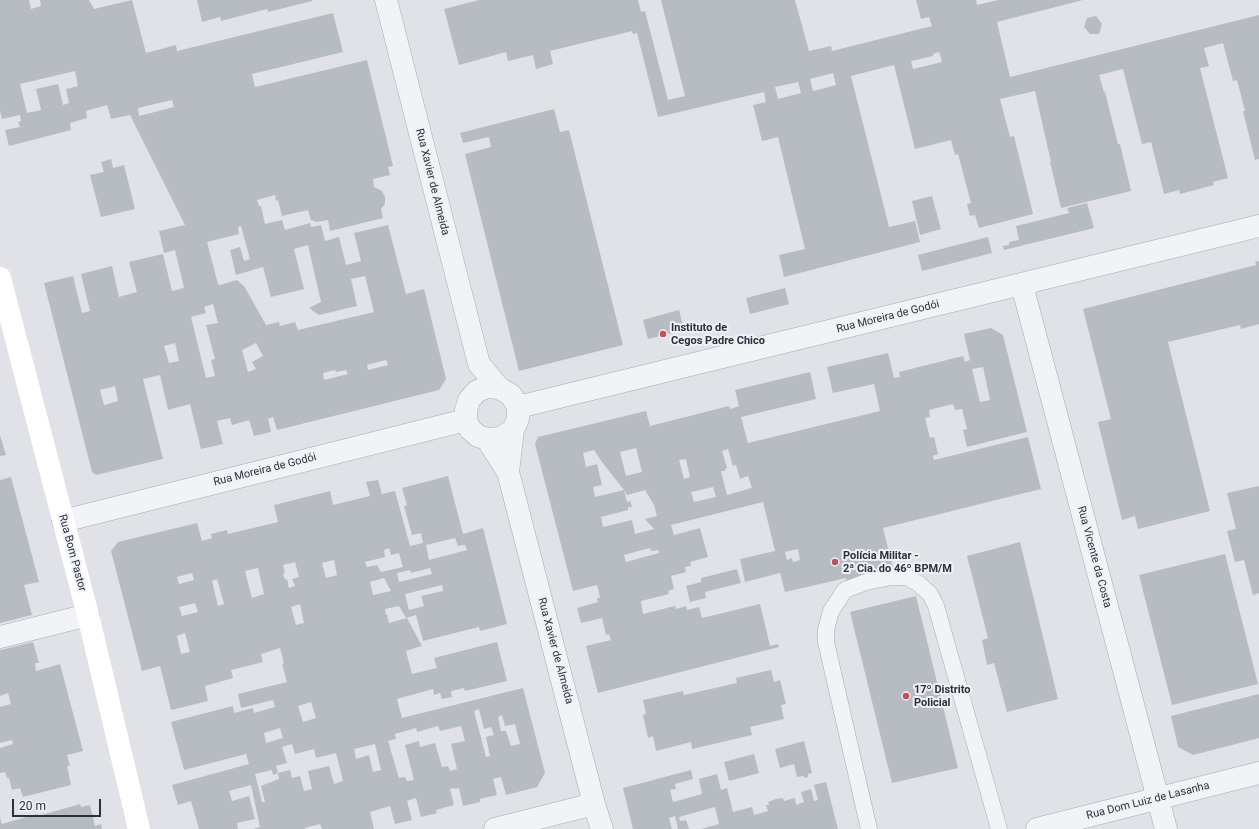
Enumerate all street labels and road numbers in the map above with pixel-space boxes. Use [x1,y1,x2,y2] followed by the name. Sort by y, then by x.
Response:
[412,127,452,237] street label: Rua Xavier de Almeida
[835,298,941,336] street label: Rua Moreira de Godói
[212,451,318,489] street label: Rua Moreira de Godói
[1074,505,1114,609] street label: Rua Vicente da Costa
[55,513,89,593] street label: Rua Bom Pastor
[534,596,576,706] street label: Rua Xavier de Almeida
[1085,779,1211,823] street label: Rua Dom Luiz de Lasanha

